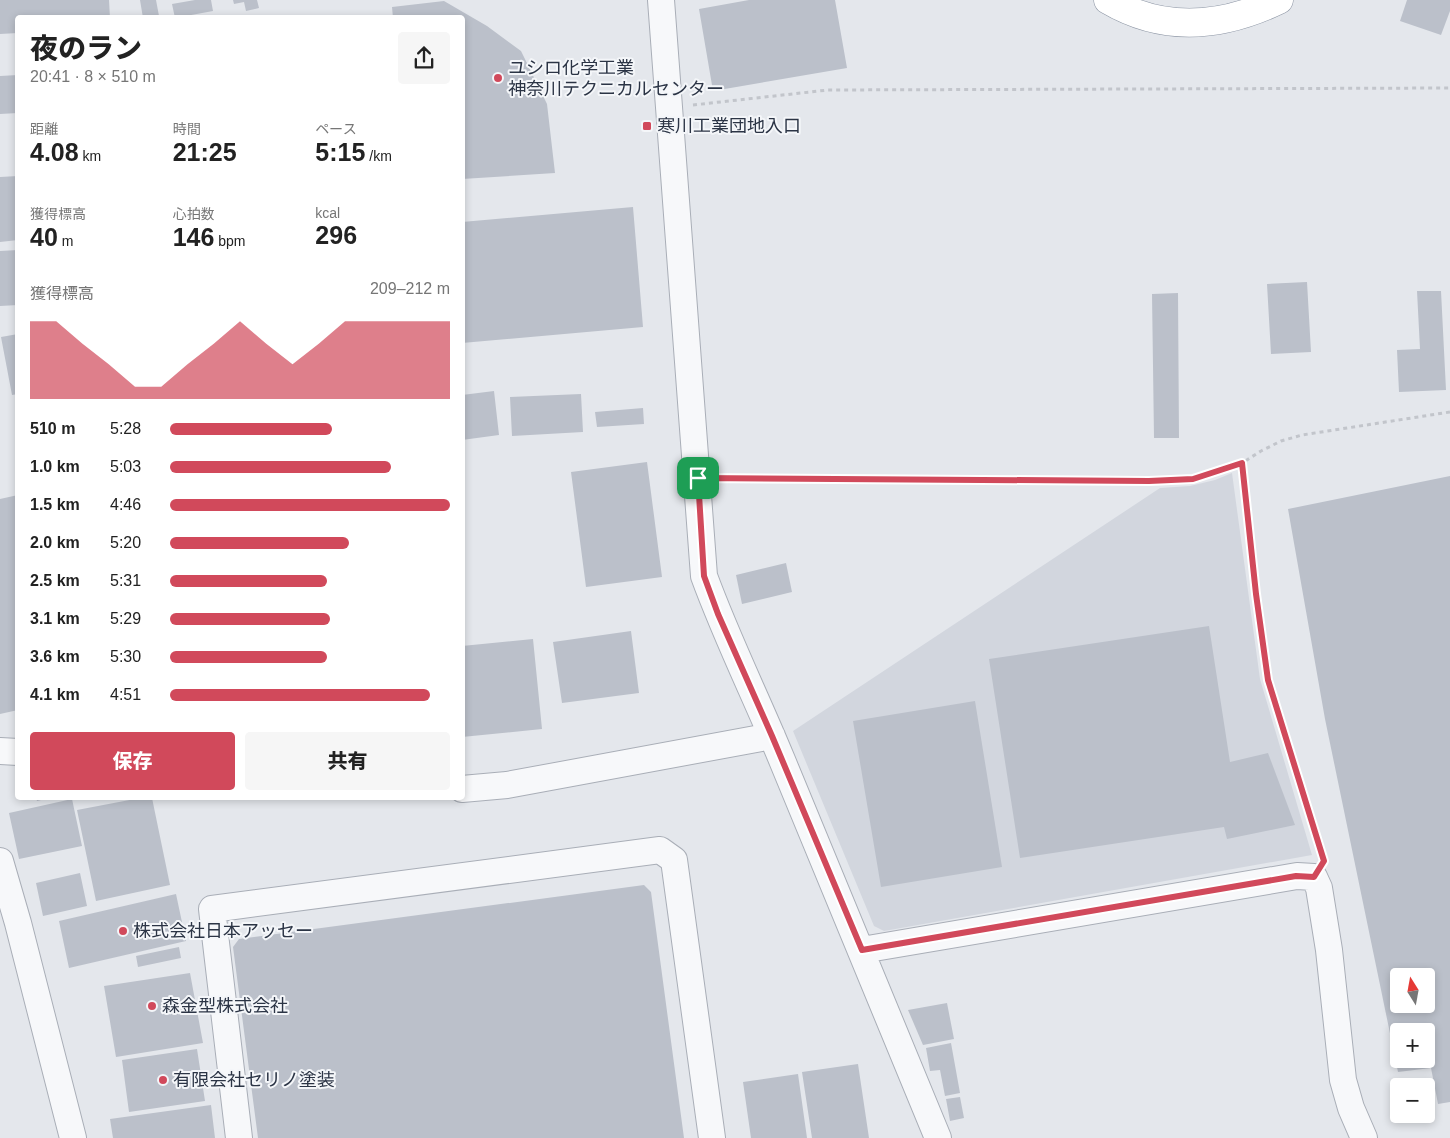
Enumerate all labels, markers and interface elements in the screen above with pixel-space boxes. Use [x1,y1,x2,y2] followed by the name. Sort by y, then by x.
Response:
[398,32,450,84] button: share
[30,33,142,64] text: 夜のラン
[508,58,724,99] place label: ユシロ化学工業 神奈川テクニカルセンター
[30,68,156,85] text: 20:41 · 8 × 510 m
[492,72,504,84] marker: ユシロ化学工業 神奈川テクニカルセンター
[657,116,801,136] place label: 寒川工業団地入口
[641,120,653,132] marker: 寒川工業団地入口
[30,121,58,137] text: 距離
[173,121,201,137] text: 時間
[315,121,357,137] text: ペース
[30,138,79,166] text: 4.08
[173,138,237,166] text: 21:25
[315,138,365,166] text: 5:15
[79,148,101,164] text: km
[365,148,392,164] text: /km
[315,205,340,221] text: kcal
[30,206,86,222] text: 獲得標高
[173,206,215,222] text: 心拍数
[315,221,357,249] text: 296
[30,223,58,251] text: 40
[173,223,214,251] text: 146
[58,233,73,249] text: m
[214,233,246,249] text: bpm
[370,280,450,297] text: 209–212 m
[30,285,94,302] text: 獲得標高
[30,420,75,437] text: 510 m
[110,420,141,437] text: 5:28
[677,457,719,499] pin
[30,458,80,475] text: 1.0 km
[110,458,141,475] text: 5:03
[684,464,712,492] icon: arrive
[30,496,80,513] text: 1.5 km
[110,496,141,513] text: 4:46
[30,534,80,551] text: 2.0 km
[110,534,141,551] text: 5:20
[30,572,80,589] text: 2.5 km
[110,572,141,589] text: 5:31
[30,610,80,627] text: 3.1 km
[110,610,141,627] text: 5:29
[30,648,80,665] text: 3.6 km
[110,648,141,665] text: 5:30
[30,686,80,703] text: 4.1 km
[110,686,141,703] text: 4:51
[30,732,235,790] button: 保存
[245,732,450,790] button: 共有
[133,921,313,941] place label: 株式会社日本アッセー
[117,925,129,937] marker: 株式会社日本アッセー
[1390,968,1435,1012] north arrow
[1390,968,1435,1123] map controls
[162,996,288,1016] place label: 森金型株式会社
[146,1000,158,1012] marker: 森金型株式会社
[1390,1023,1435,1068] button: +
[173,1070,335,1090] place label: 有限会社セリノ塗装
[157,1074,169,1086] marker: 有限会社セリノ塗装
[1390,1078,1435,1123] button: −

